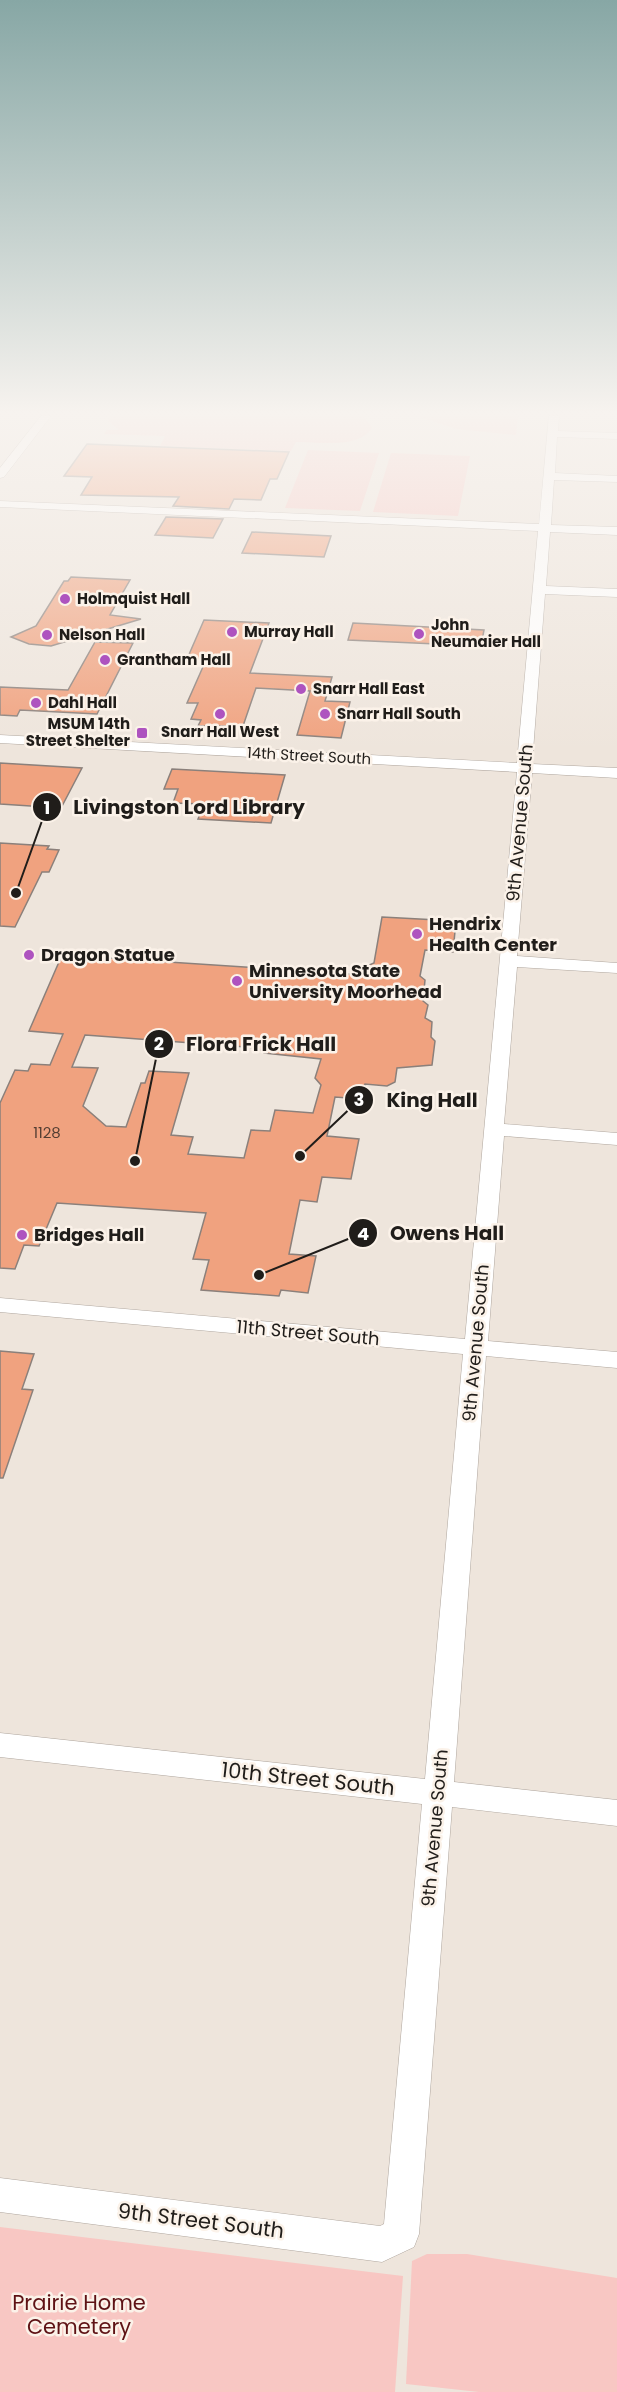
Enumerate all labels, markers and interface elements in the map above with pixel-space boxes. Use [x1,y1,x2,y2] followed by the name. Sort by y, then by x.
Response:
[77,588,190,609] place label: Holmquist Hall
[58,592,72,606] marker: Holmquist Hall
[431,614,541,652] place label: John Neumaier Hall
[244,621,334,642] place label: Murray Hall
[59,624,145,645] place label: Nelson Hall
[225,625,239,639] marker: Murray Hall
[412,627,426,641] marker: John Neumaier Hall
[40,628,54,642] marker: Nelson Hall
[117,649,231,670] place label: Grantham Hall
[98,653,112,667] marker: Grantham Hall
[313,678,424,699] place label: Snarr Hall East
[294,682,308,696] marker: Snarr Hall East
[48,692,117,713] place label: Dahl Hall
[29,696,43,710] marker: Dahl Hall
[337,703,461,724] place label: Snarr Hall South
[213,707,227,721] marker: Snarr Hall West
[318,707,332,721] marker: Snarr Hall South
[26,713,131,751] place label: MSUM 14th Street Shelter
[161,721,279,742] place label: Snarr Hall West
[135,726,149,740] marker: MSUM 14th Street Shelter
[246,742,372,769] street label: 14th Street South
[500,743,539,903] street label: 9th Avenue South
[32,788,317,826] callout: Livingston Lord Library
[73,793,305,821] text: Livingston Lord Library
[44,795,50,820] text: 1
[429,911,557,957] place label: Hendrix Health Center
[410,927,424,941] marker: Hendrix Health Center
[41,942,175,967] place label: Dragon Statue
[22,948,36,962] marker: Dragon Statue
[249,958,442,1004] place label: Minnesota State University Moorhead
[230,974,244,988] marker: Minnesota State University Moorhead
[144,1025,348,1063] callout: Flora Frick Hall
[186,1030,336,1058] text: Flora Frick Hall
[154,1031,164,1056] text: 2
[344,1081,489,1119] callout: King Hall
[386,1086,478,1114] text: King Hall
[354,1087,364,1112] text: 3
[33,1122,61,1143] house number: 1128
[348,1214,516,1252] callout: Owens Hall
[390,1219,504,1247] text: Owens Hall
[357,1221,369,1246] text: 4
[34,1222,144,1247] place label: Bridges Hall
[15,1228,29,1242] marker: Bridges Hall
[456,1263,495,1423] street label: 9th Avenue South
[235,1314,381,1351] street label: 11th Street South
[415,1748,454,1908] street label: 9th Avenue South
[220,1755,396,1802] street label: 10th Street South
[116,2196,286,2245] street label: 9th Street South
[12,2288,146,2341] park label: Prairie Home Cemetery

